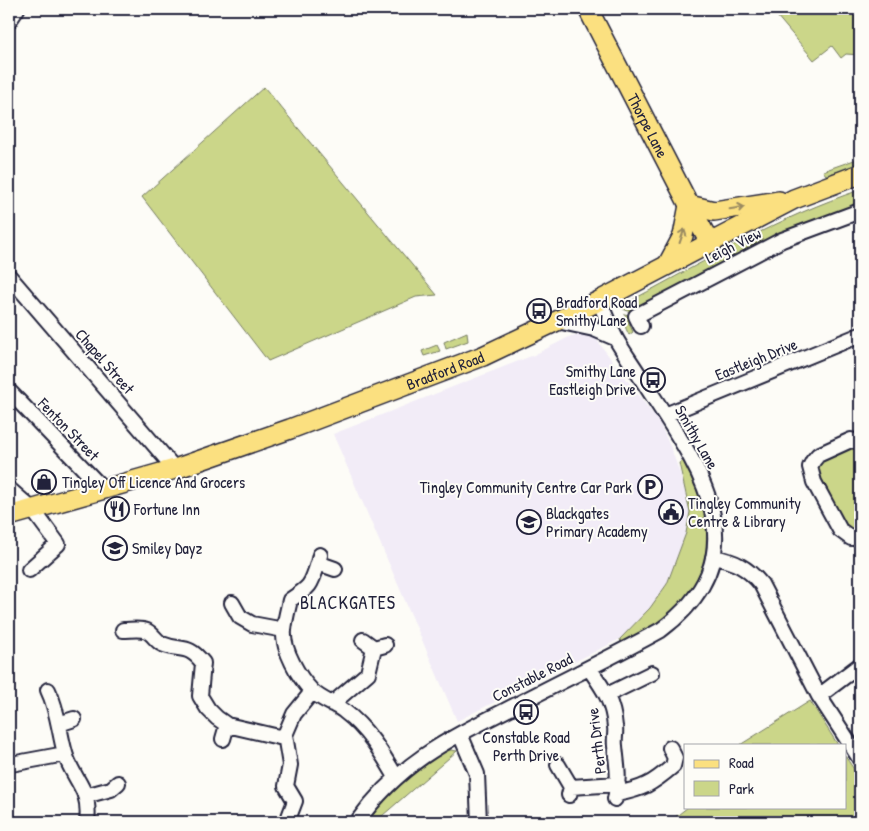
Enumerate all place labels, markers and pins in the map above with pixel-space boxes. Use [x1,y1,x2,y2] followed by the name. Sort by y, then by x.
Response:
[556,291,637,331] place label: Bradford Road Smithy Lane
[526,298,552,324] bus stop icon: Bradford Road Smithy Lane
[549,360,637,400] place label: Smithy Lane Eastleigh Drive
[640,367,666,393] bus stop icon: Smithy Lane Eastleigh Drive
[31,469,57,495] shop icon: Tingley Off Licence And Grocers
[62,471,245,493] place label: Tingley Off Licence And Grocers
[637,474,663,500] parking icon: Tingley Community Centre Car Park
[420,476,632,498] place label: Tingley Community Centre Car Park
[688,492,801,532] place label: Tingley Community Centre & Library
[104,496,130,522] restaurant icon: Fortune Inn
[133,498,200,520] place label: Fortune Inn
[658,499,684,525] public building icon: Tingley Community Centre & Library
[546,502,648,542] place label: Blackgates Primary Academy
[516,509,542,535] school or university icon: Blackgates Primary Academy
[102,535,128,561] school or university icon: Smiley Dayz
[132,537,203,559] place label: Smiley Dayz
[513,699,539,725] bus stop icon: Constable Road Perth Drive
[482,726,570,766] place label: Constable Road Perth Drive

